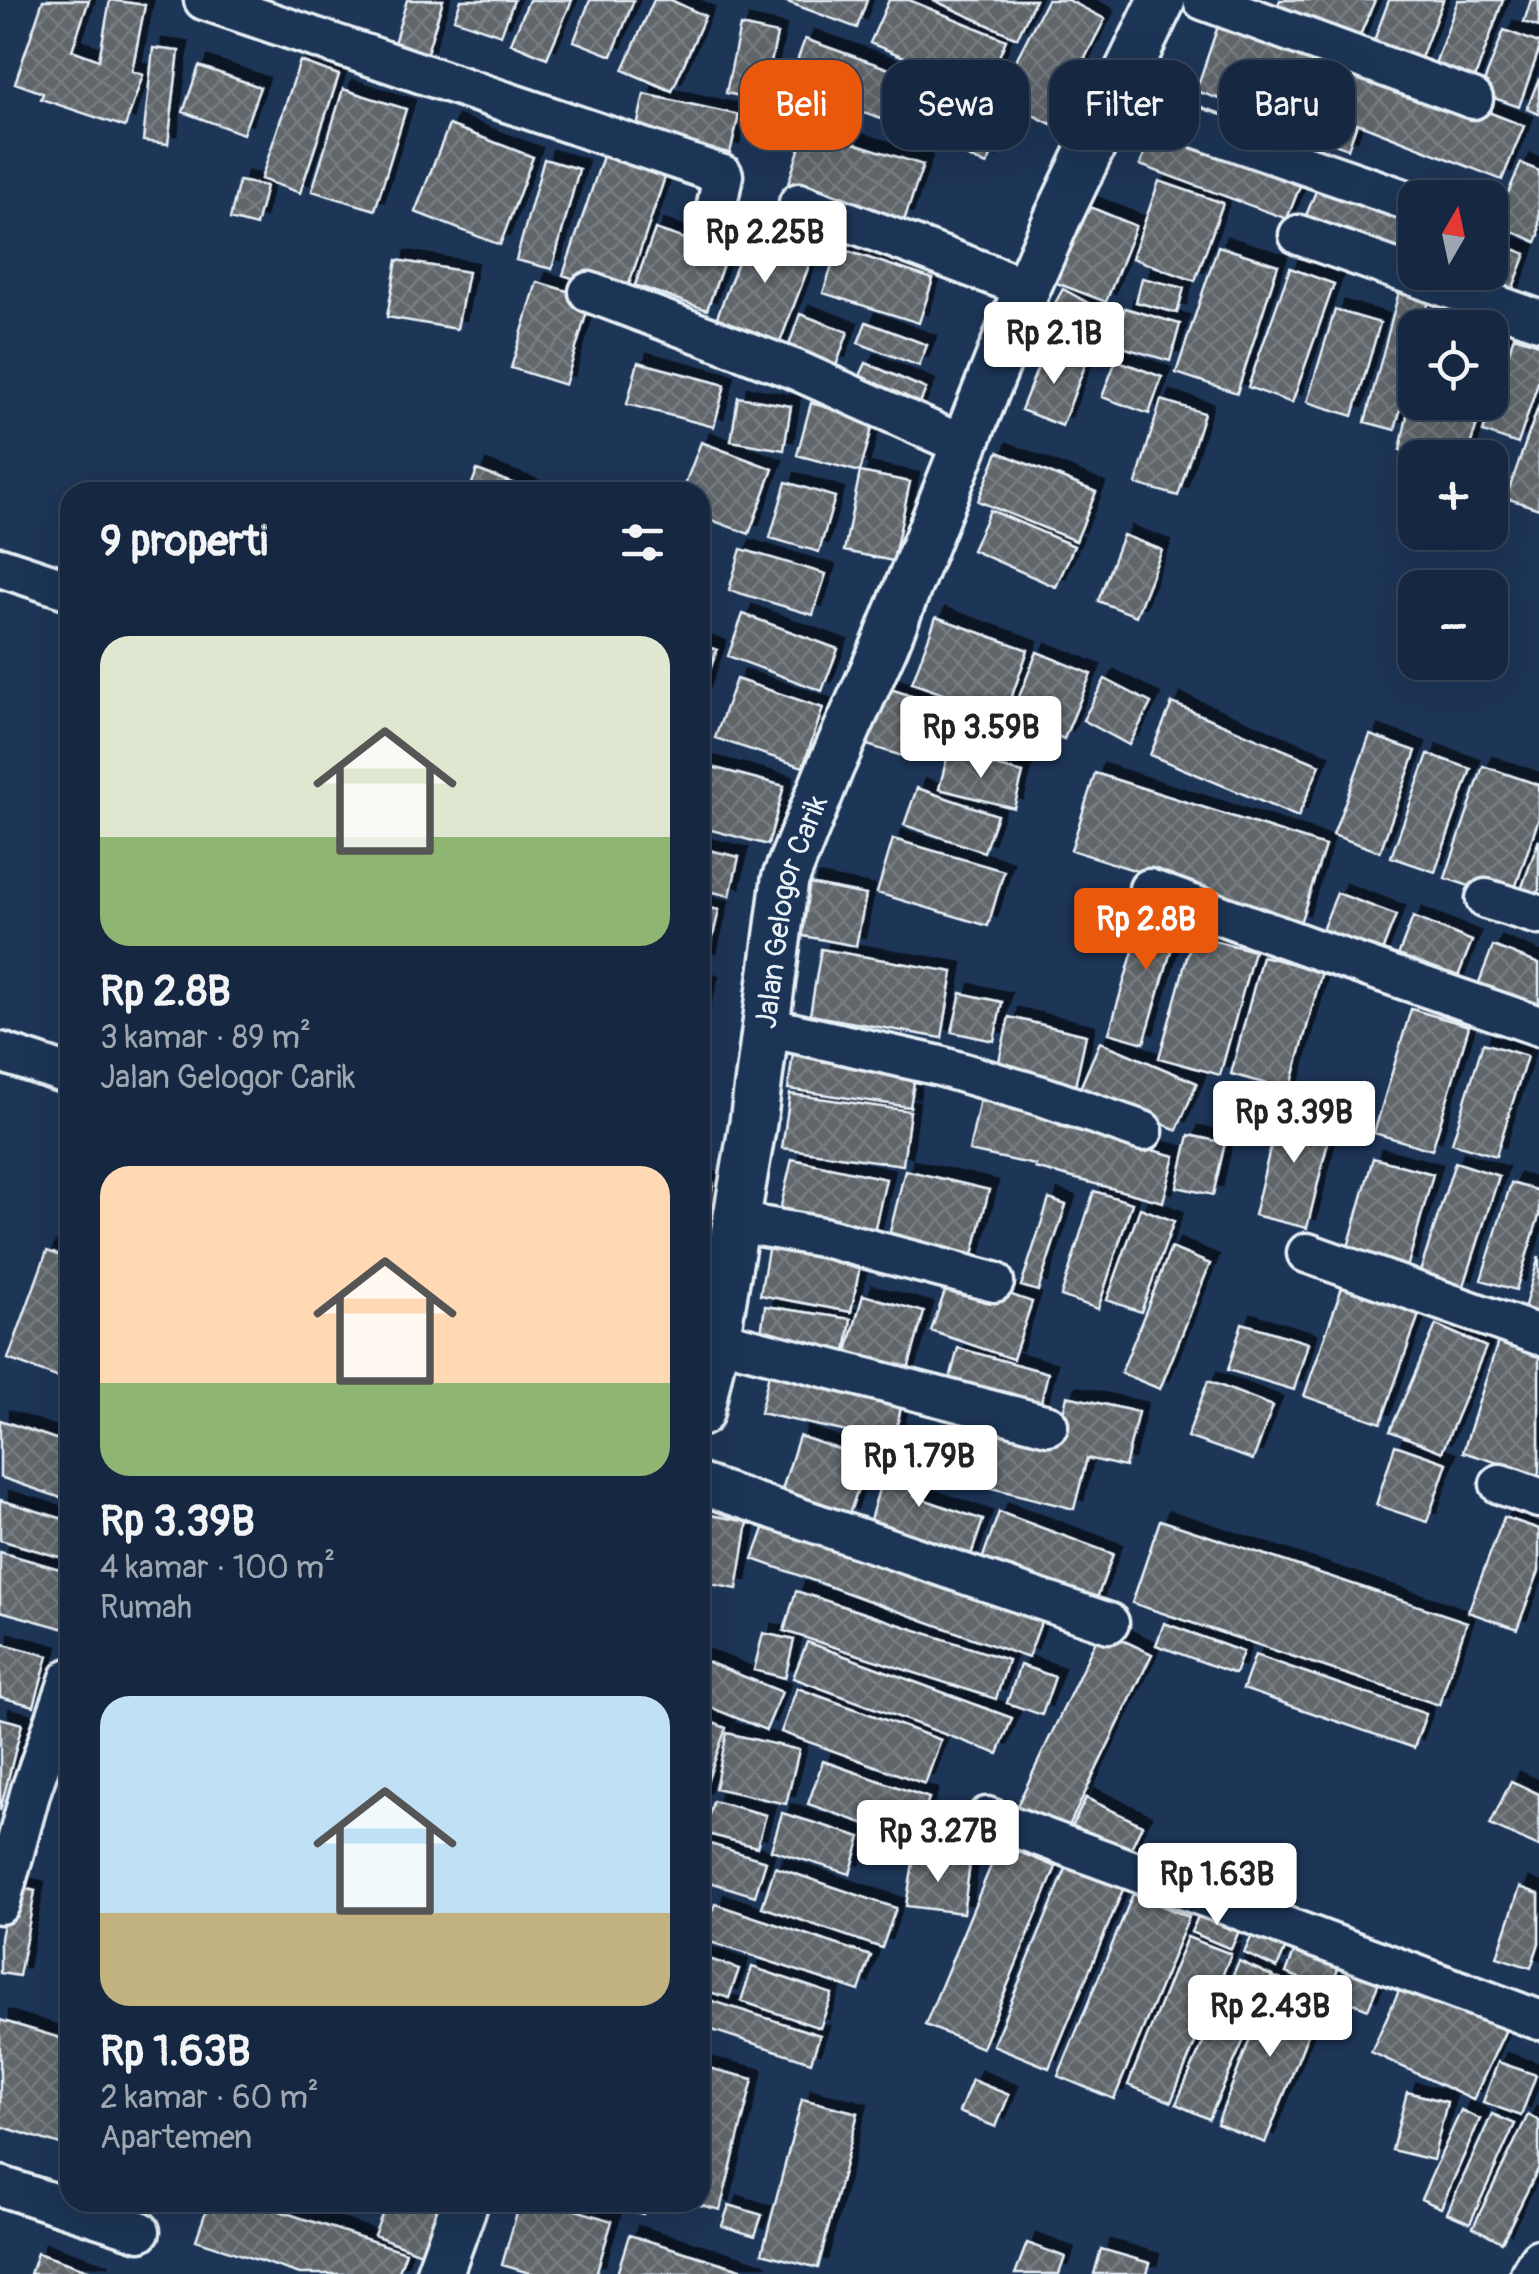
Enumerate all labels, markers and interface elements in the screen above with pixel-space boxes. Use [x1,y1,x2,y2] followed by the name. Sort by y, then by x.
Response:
[740,60,862,150] chip: Beli
[882,60,1029,150] chip: Sewa
[1049,60,1199,150] chip: Filter
[1219,60,1355,150] chip: Baru
[1398,180,1508,290] north arrow
[1398,180,1508,680] map controls
[662,201,868,286] pin: Rp 2.25B
[706,213,824,253] text: Rp 2.25B
[962,302,1146,387] pin: Rp 2.1B
[1398,310,1508,420] button: locate
[1006,314,1102,354] text: Rp 2.1B
[1398,440,1508,550] button: +
[615,515,670,570] icon: filters
[100,516,268,568] text: 9 properti
[1398,570,1508,680] button: −
[878,696,1084,781] pin: Rp 3.59B
[295,701,475,881] icon: home
[922,708,1040,748] text: Rp 3.59B
[747,789,836,1031] street label: Jalan Gelogor Carik
[1054,888,1238,973] pin: Rp 2.8B
[1096,900,1196,940] text: Rp 2.8B
[100,966,231,1018] text: Rp 2.8B
[100,1018,311,1058] text: 3 kamar · 89 m²
[100,1058,355,1098] text: Jalan Gelogor Carik
[1191,1081,1397,1166] pin: Rp 3.39B
[1235,1093,1353,1133] text: Rp 3.39B
[295,1231,475,1411] icon: home
[816,1425,1022,1510] pin: Rp 1.79B
[863,1437,975,1477] text: Rp 1.79B
[100,1496,255,1548] text: Rp 3.39B
[100,1548,335,1588] text: 4 kamar · 100 m²
[100,1588,192,1628] text: Rumah
[295,1761,475,1941] icon: home
[835,1800,1041,1885] pin: Rp 3.27B
[879,1812,997,1852] text: Rp 3.27B
[1114,1843,1320,1928] pin: Rp 1.63B
[1160,1855,1274,1895] text: Rp 1.63B
[1167,1975,1373,2060] pin: Rp 2.43B
[1210,1987,1330,2027] text: Rp 2.43B
[100,2026,251,2078] text: Rp 1.63B
[100,2078,319,2118] text: 2 kamar · 60 m²
[100,2118,252,2158] text: Apartemen

